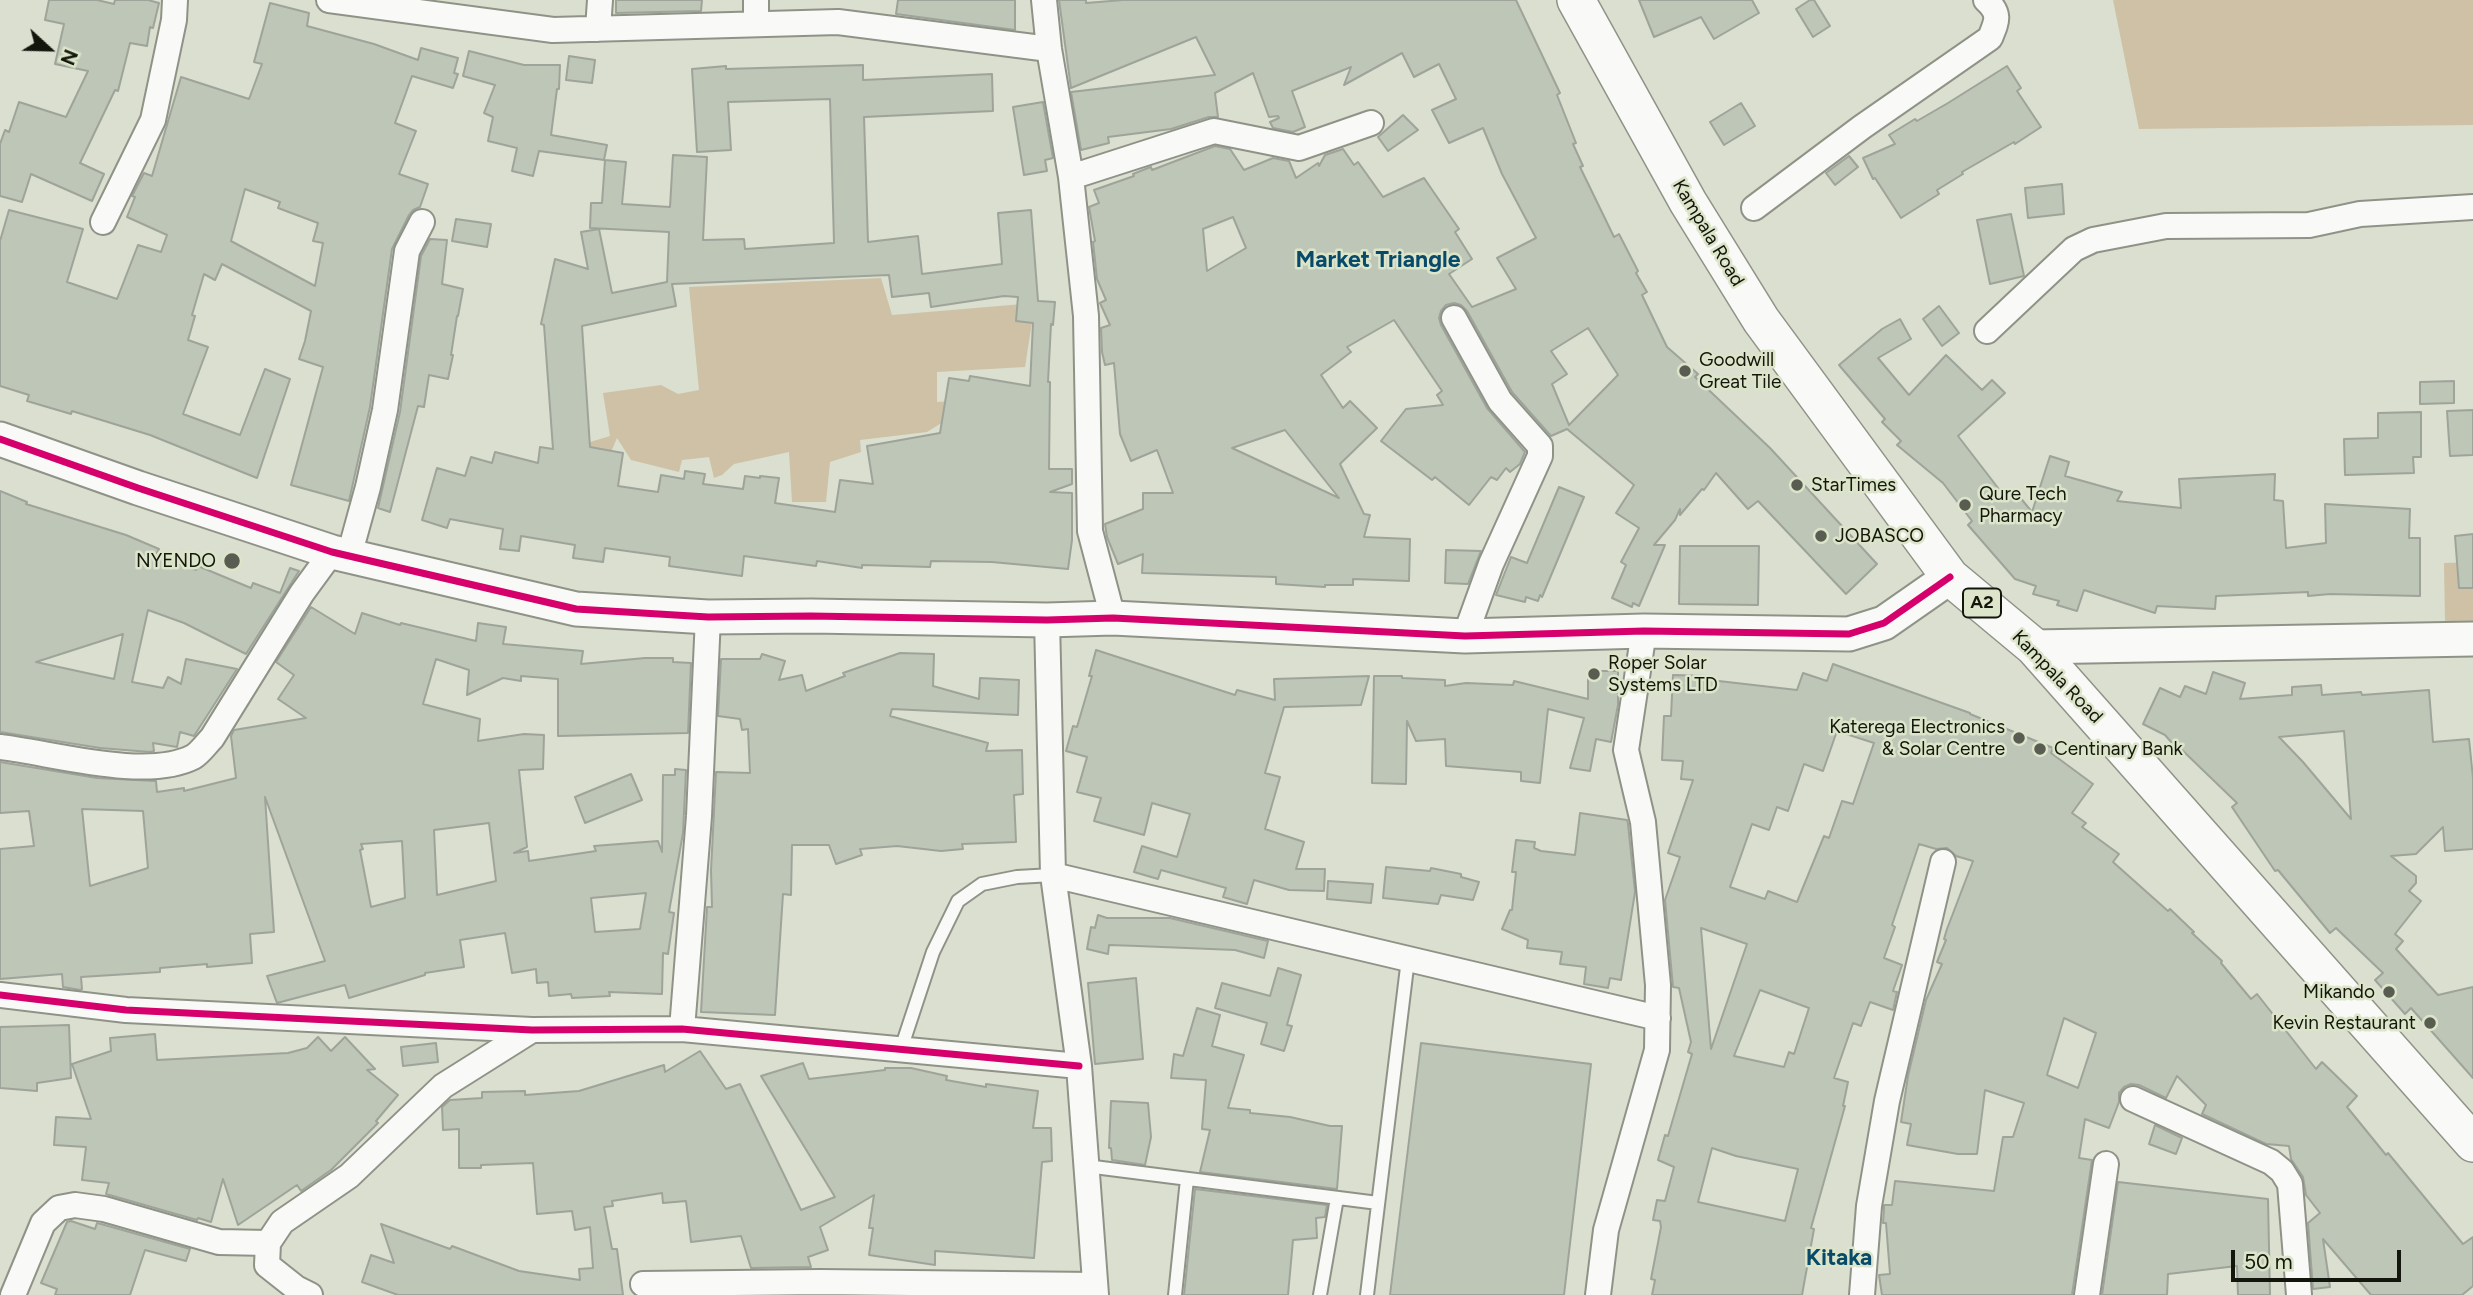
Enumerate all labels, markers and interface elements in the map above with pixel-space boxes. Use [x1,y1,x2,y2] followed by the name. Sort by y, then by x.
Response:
[14,14,84,84] north arrow
[56,46,82,68] text: N
[1667,175,1749,291] street label: Kampala Road
[1296,246,1460,274] district label: Market Triangle
[1699,349,1781,393] place label: Goodwill Great Tile
[1677,363,1693,379] marker: Goodwill Great Tile
[1811,474,1896,496] place label: StarTimes
[1789,477,1805,493] marker: StarTimes
[1979,483,2066,527] place label: Qure Tech Pharmacy
[1957,497,1973,513] marker: Qure Tech Pharmacy
[1835,525,1924,547] place label: JOBASCO
[1813,528,1829,544] marker: JOBASCO
[136,550,216,572] place label: NYENDO
[222,551,242,571] marker: NYENDO
[1963,588,2001,618] road number: A2
[2007,626,2107,728] street label: Kampala Road
[1608,652,1718,696] place label: Roper Solar Systems LTD
[1586,666,1602,682] marker: Roper Solar Systems LTD
[1829,716,2005,760] place label: Katerega Electronics & Solar Centre
[2011,730,2027,746] marker: Katerega Electronics & Solar Centre
[2054,738,2183,760] place label: Centinary Bank
[2032,741,2048,757] marker: Centinary Bank
[2303,981,2375,1003] place label: Mikando
[2381,984,2397,1000] marker: Mikando
[2272,1012,2416,1034] place label: Kevin Restaurant
[2422,1015,2438,1031] marker: Kevin Restaurant
[2235,1236,2405,1280] scale bar
[1806,1244,1872,1272] district label: Kitaka
[2244,1249,2293,1274] text: 50 m

